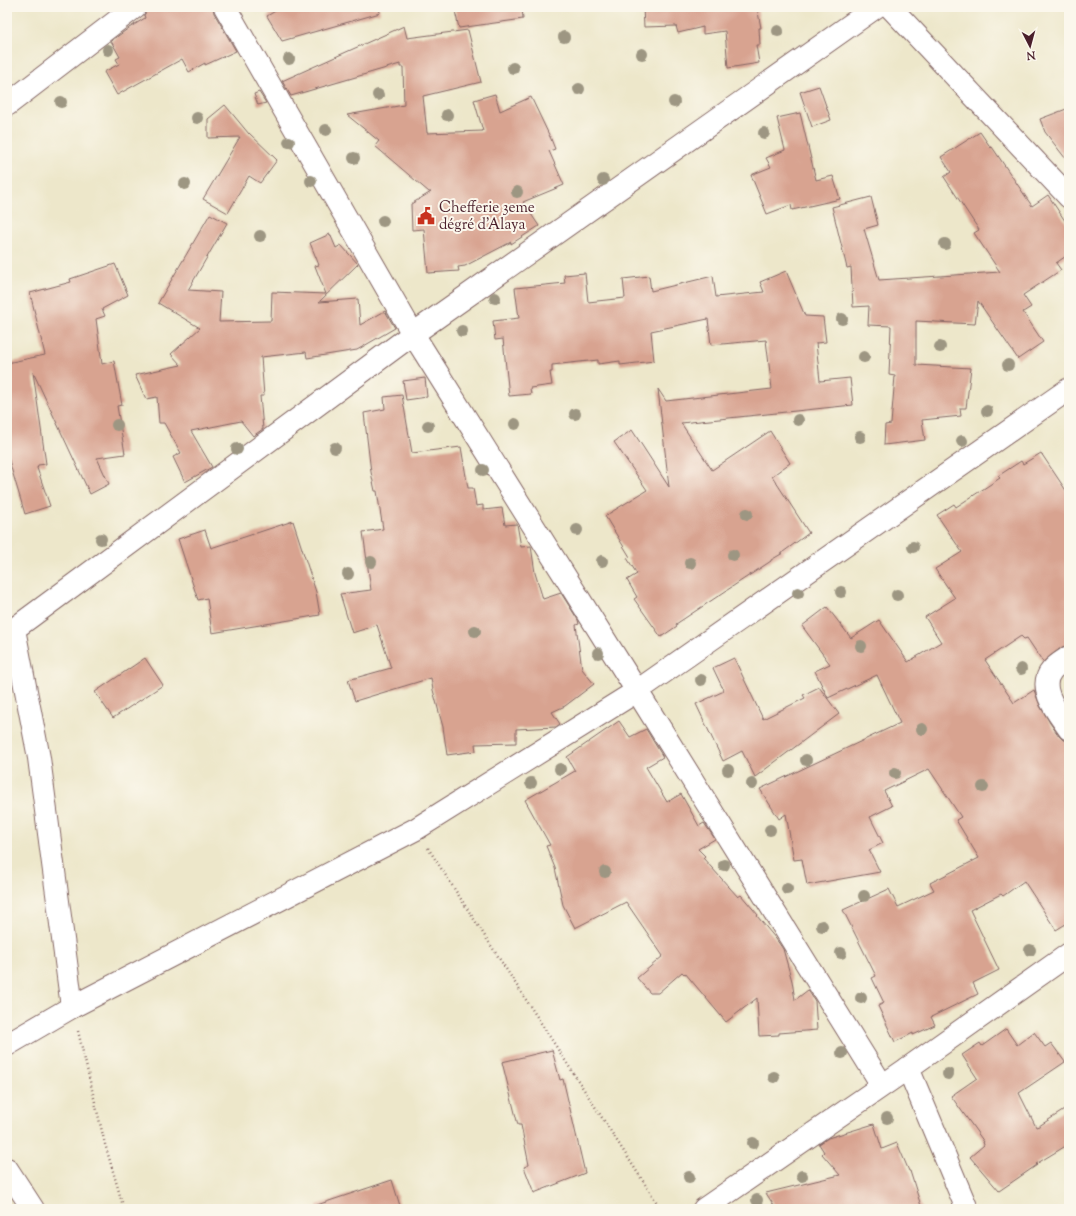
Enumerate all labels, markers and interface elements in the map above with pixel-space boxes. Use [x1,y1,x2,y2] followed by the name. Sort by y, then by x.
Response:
[1010,26,1050,66] north arrow
[1026,46,1037,63] text: N
[439,198,535,236] place label: Chefferie 3eme dégré d'Alaya
[416,206,436,226] public building icon: Chefferie 3eme dégré d'Alaya

